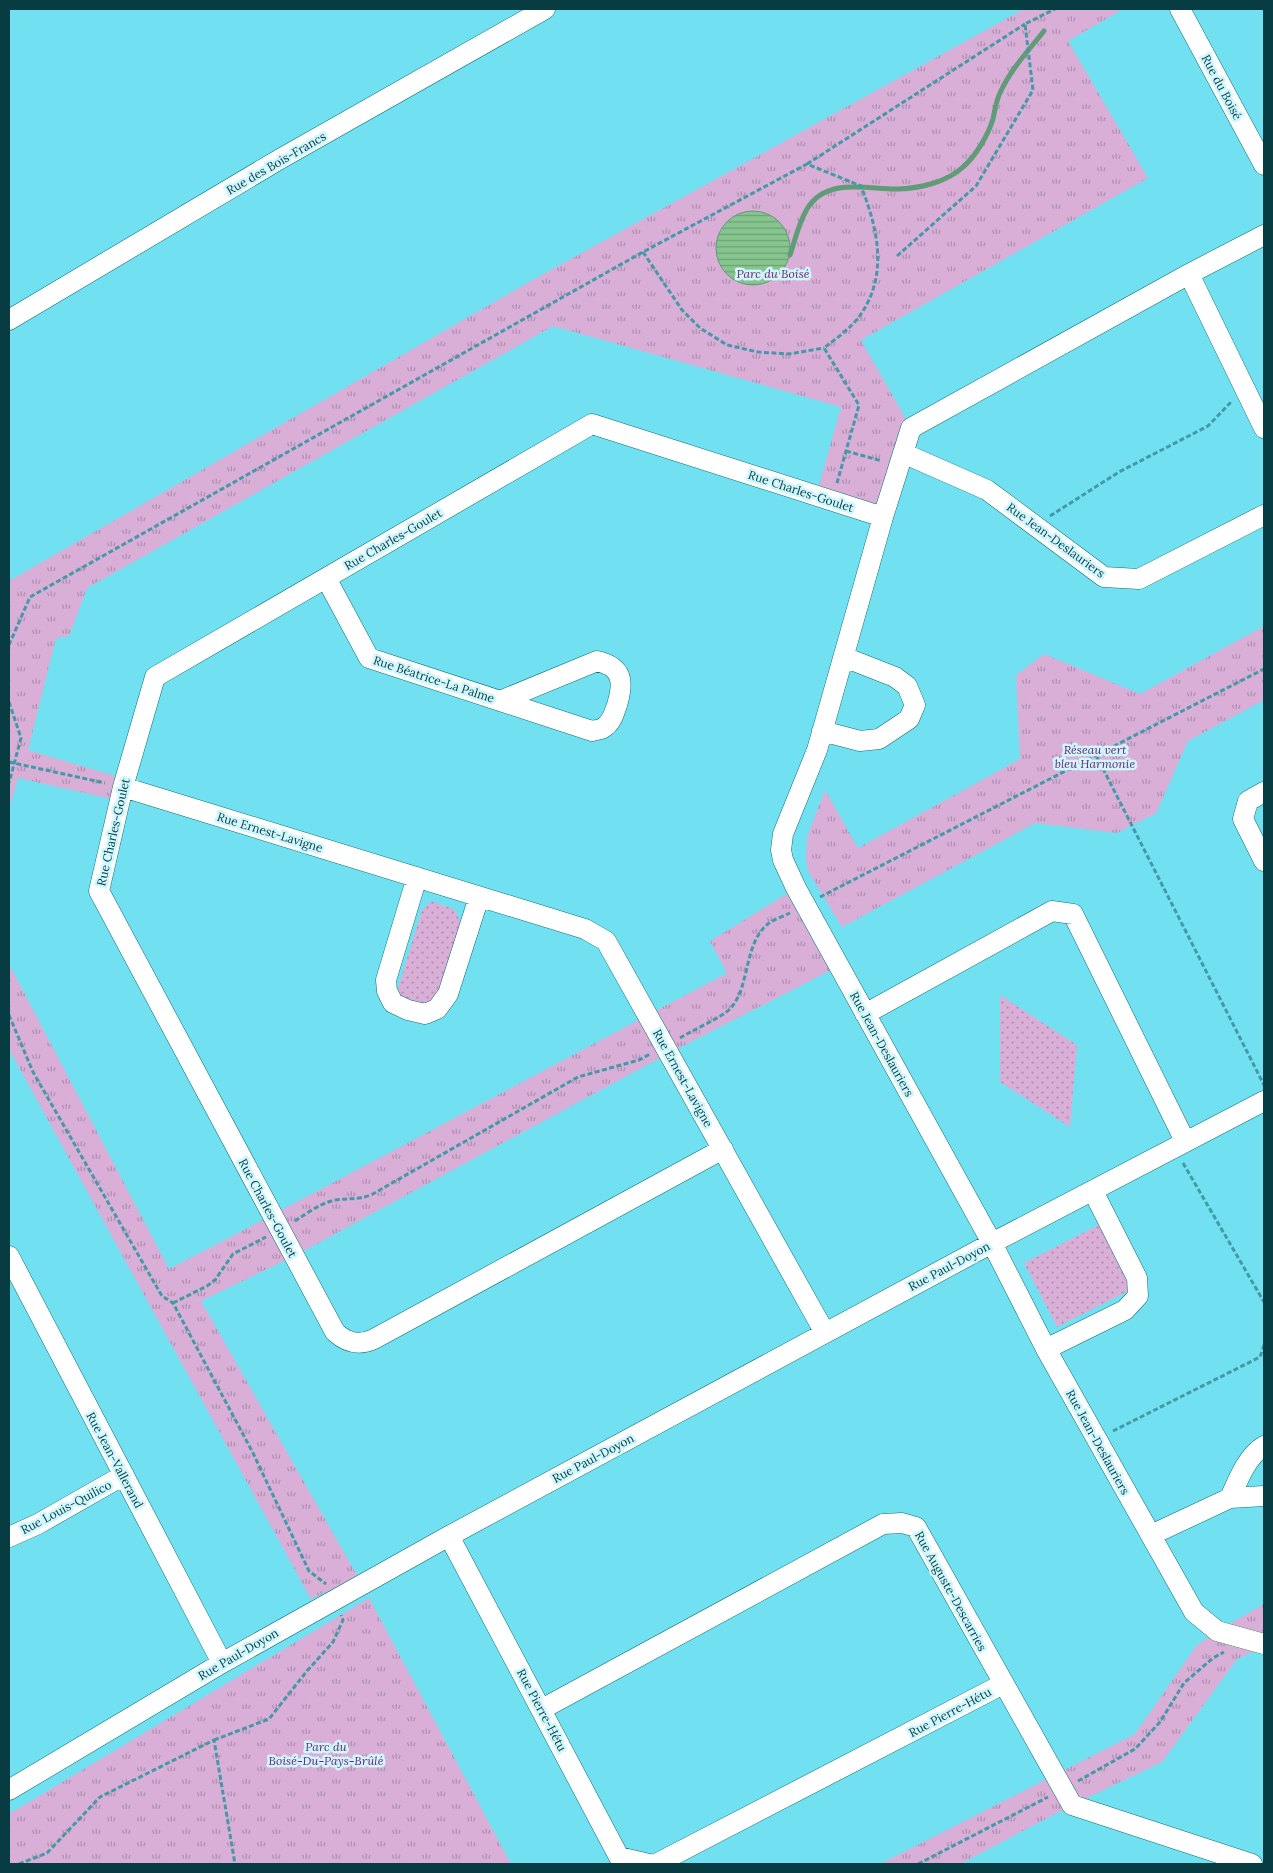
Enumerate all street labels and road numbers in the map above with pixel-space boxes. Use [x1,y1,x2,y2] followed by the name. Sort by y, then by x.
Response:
[1199,52,1246,123] street label: Rue du Boisé
[223,128,329,198] street label: Rue des Bois-Francs
[746,467,856,515] street label: Rue Charles-Goulet
[1004,499,1108,581] street label: Rue Jean-Deslauriers
[342,505,445,573] street label: Rue Charles-Goulet
[371,652,497,706] street label: Rue Béatrice-La Palme
[93,776,133,887] street label: Rue Charles-Goulet
[215,809,325,855] street label: Rue Ernest-Lavigne
[847,989,917,1099] street label: Rue Jean-Deslauriers
[650,1026,716,1130] street label: Rue Ernest-Lavigne
[236,1156,301,1260] street label: Rue Charles-Goulet
[906,1238,992,1294] street label: Rue Paul-Doyon
[1063,1387,1133,1497] street label: Rue Jean-Deslauriers
[83,1409,147,1511] street label: Rue Jean-Vallerand
[550,1430,636,1486] street label: Rue Paul-Doyon
[18,1477,114,1537] street label: Rue Louis-Quilico
[912,1529,990,1654] street label: Rue Auguste-Descarries
[195,1625,281,1683] street label: Rue Paul-Doyon
[514,1666,570,1754] street label: Rue Pierre-Hétu
[906,1684,994,1740] street label: Rue Pierre-Hétu

